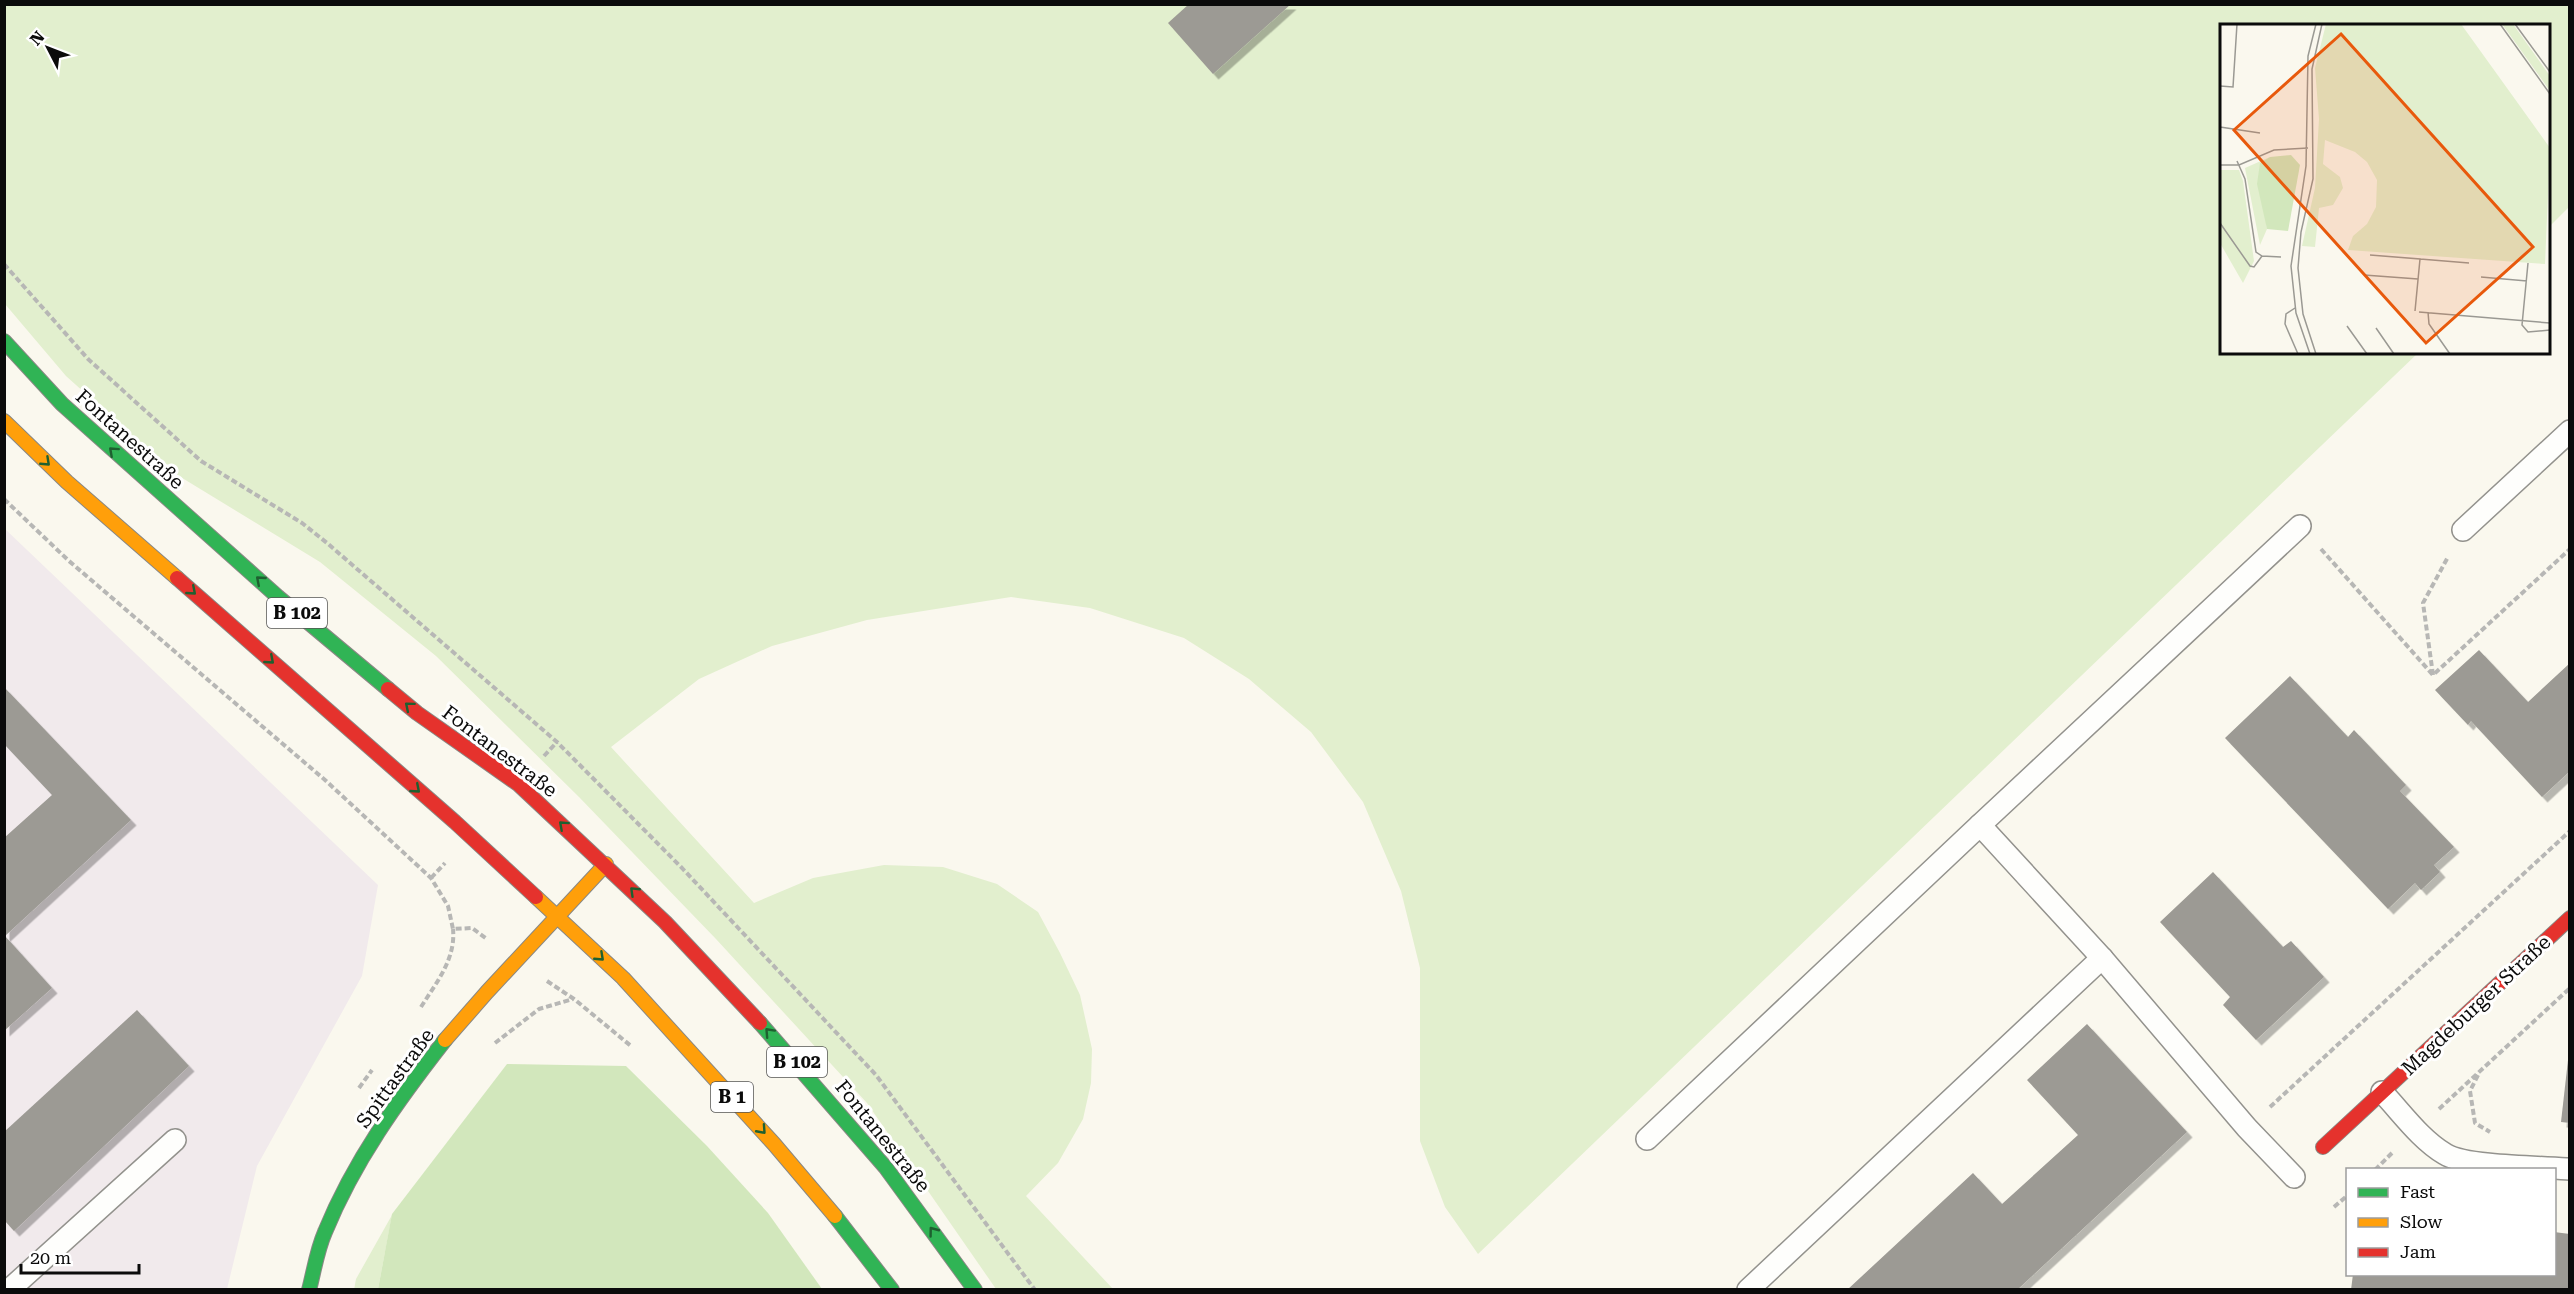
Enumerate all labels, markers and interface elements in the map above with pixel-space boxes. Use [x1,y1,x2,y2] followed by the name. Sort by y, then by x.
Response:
[18,18,78,78] north arrow
[2220,24,2550,354] inset map
[26,27,48,49] text: N
[71,384,189,494] street label: Fontanestraße
[110,447,120,458] one-way arrow
[39,454,50,465] one-way arrow
[255,577,266,588] one-way arrow
[185,584,196,595] one-way arrow
[267,598,327,628] road number: B 102
[263,653,274,664] one-way arrow
[438,700,562,802] street label: Fontanestraße
[405,702,416,713] one-way arrow
[409,782,420,793] one-way arrow
[559,821,570,832] one-way arrow
[630,887,640,898] one-way arrow
[2397,930,2555,1080] street label: Magdeburger Straße
[594,950,604,961] one-way arrow
[351,1024,439,1132] street label: Spittastraße
[765,1028,776,1039] one-way arrow
[767,1047,827,1077] road number: B 102
[830,1075,936,1197] street label: Fontanestraße
[711,1082,753,1112] road number: B 1
[755,1123,766,1134] one-way arrow
[2346,1168,2556,1276] legend
[2400,1181,2435,1202] text: Fast
[2400,1211,2442,1232] text: Slow
[929,1226,940,1237] one-way arrow
[21,1237,140,1275] scale bar
[2400,1241,2436,1262] text: Jam
[30,1247,71,1268] text: 20 m

